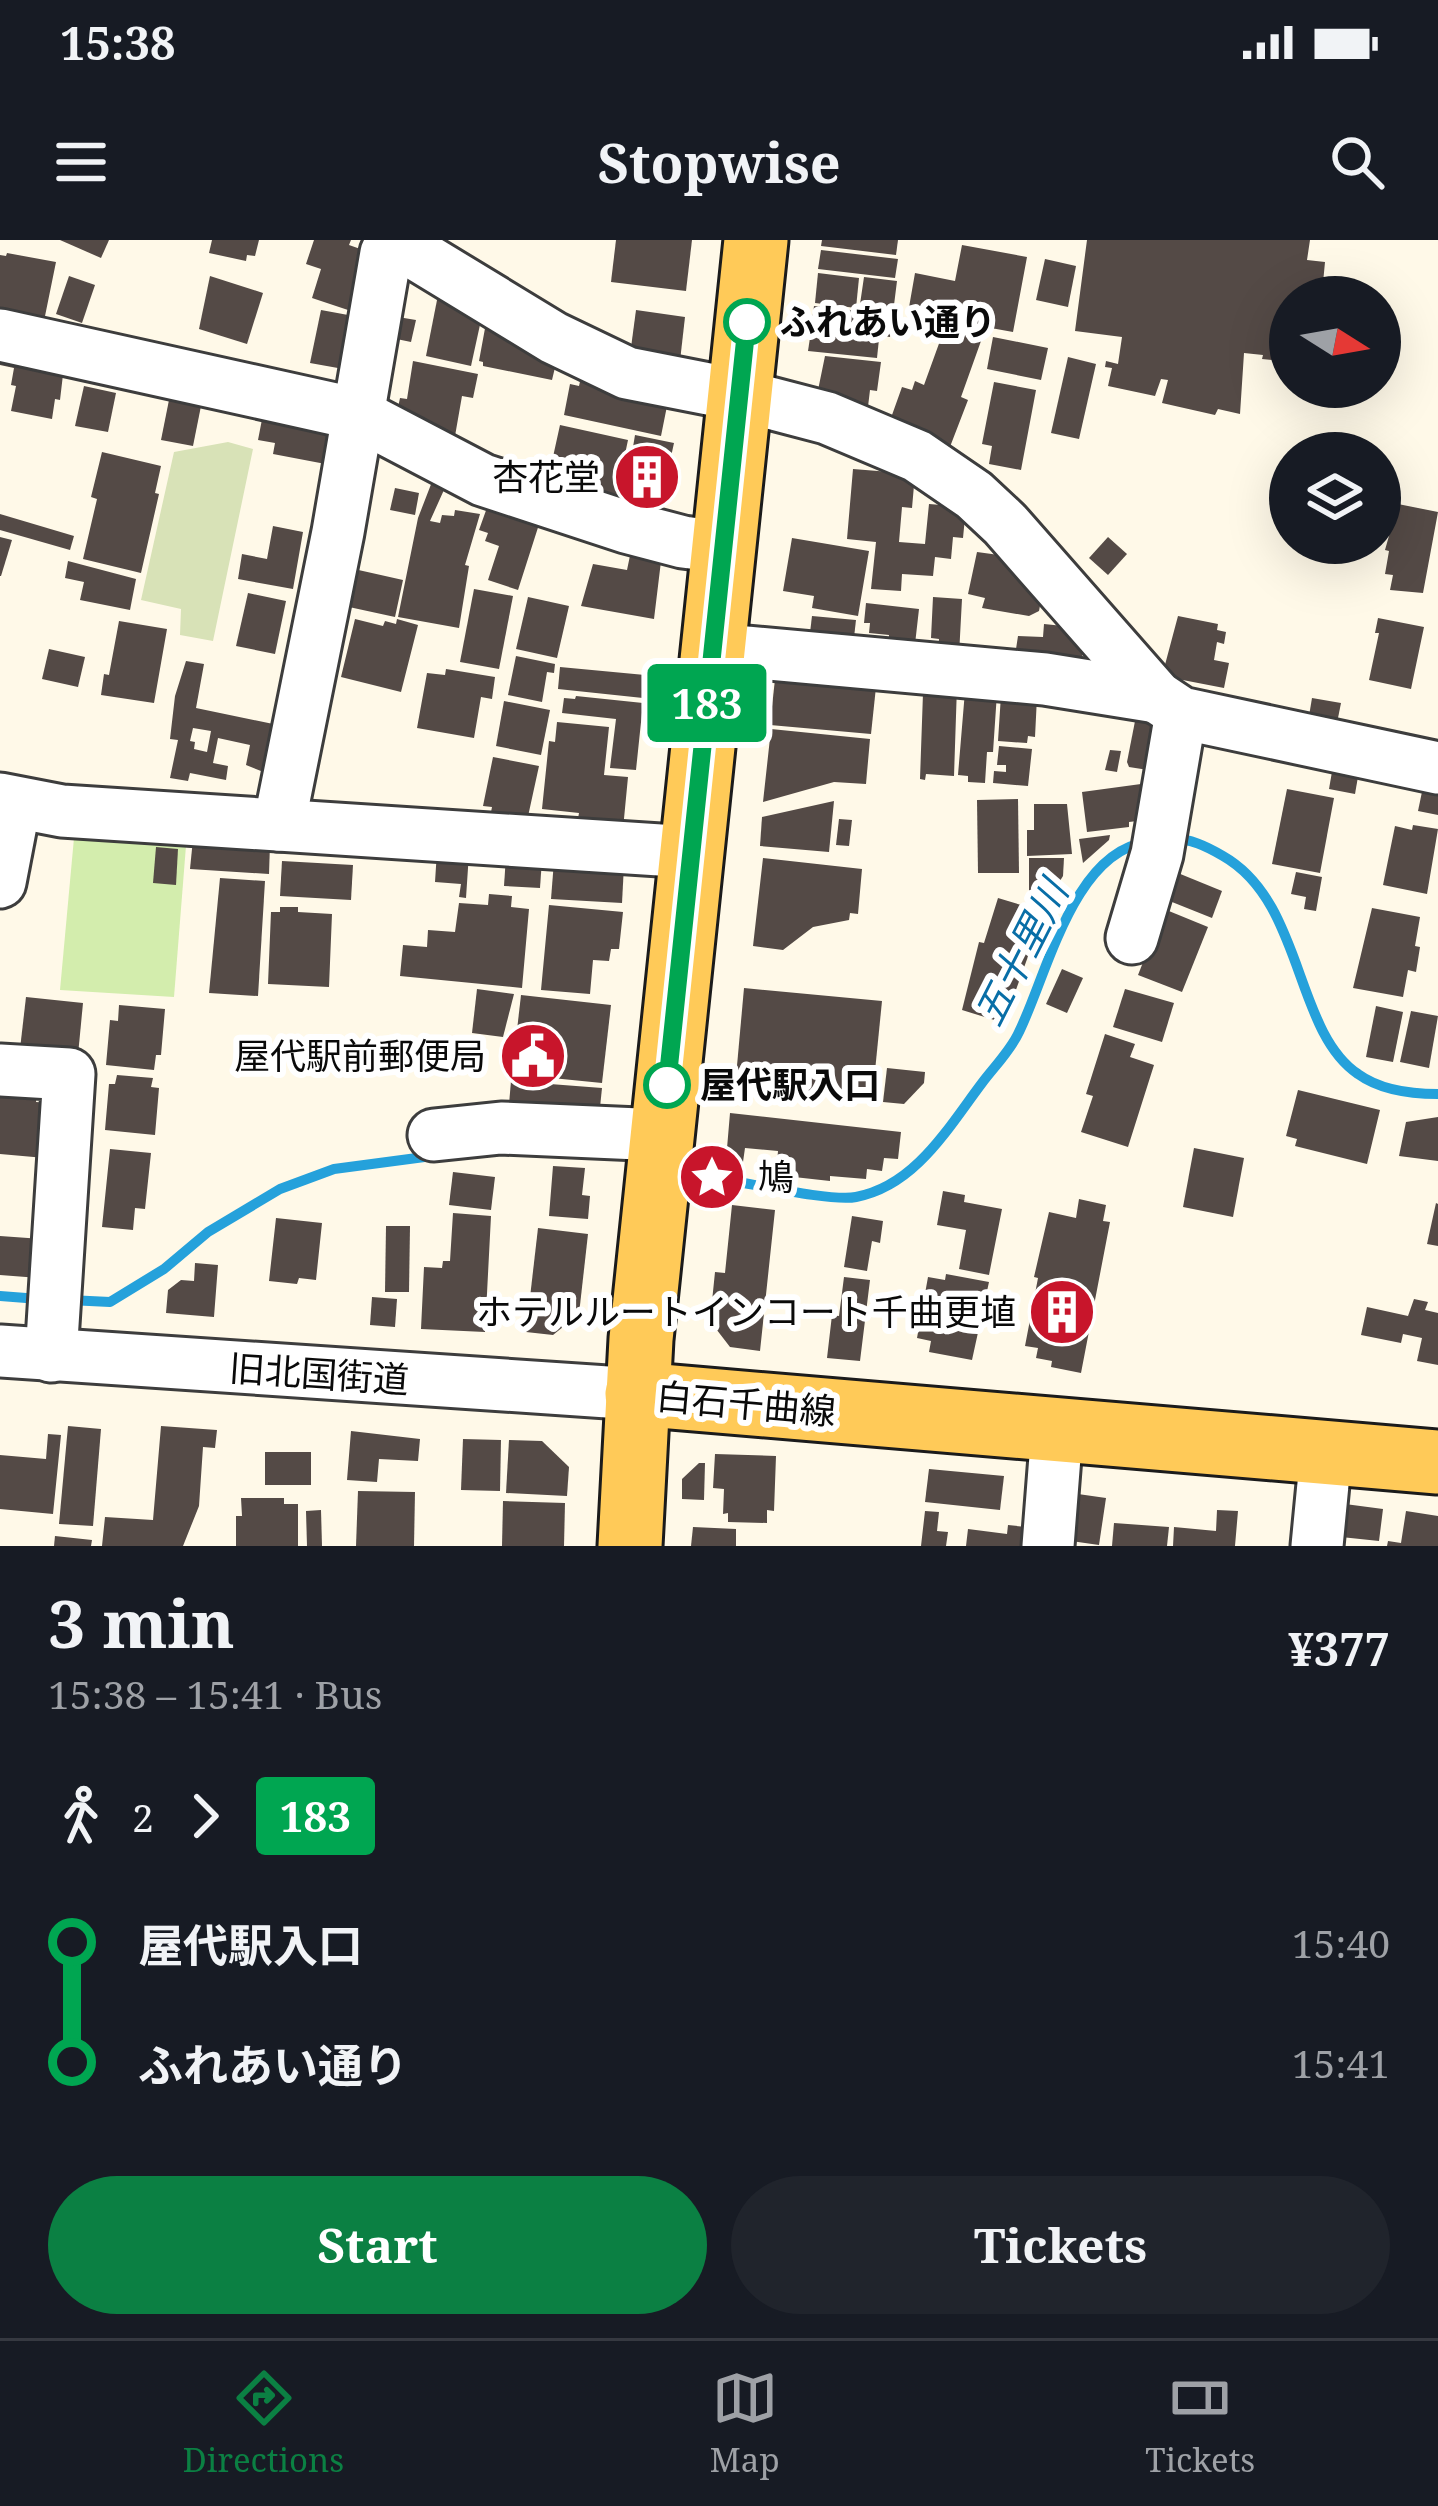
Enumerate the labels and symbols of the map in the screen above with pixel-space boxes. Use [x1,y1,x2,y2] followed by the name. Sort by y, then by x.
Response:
[1269,276,1401,408] north arrow
[780,297,996,346] place label: ふれあい通り
[725,300,769,344] marker: ふれあい通り
[612,442,682,512] building icon: 杏花堂
[492,452,600,501] place label: 杏花堂
[638,664,776,742] line badge: 183
[961,867,1080,1034] water label: 五十里川
[498,1021,568,1091] public building icon: 屋代駅前郵便局
[234,1031,486,1080] place label: 屋代駅前郵便局
[700,1060,880,1109] place label: 屋代駅入口
[645,1063,689,1107] marker: 屋代駅入口
[677,1142,747,1212] place icon: 鳩
[758,1152,794,1201] place label: 鳩
[1027,1277,1097,1347] building icon: ホテルルートインコート千曲更埴
[476,1287,1016,1336] place label: ホテルルートインコート千曲更埴
[228,1343,411,1404] street label: 旧北国街道
[654,1371,838,1436] street label: 白石千曲線

